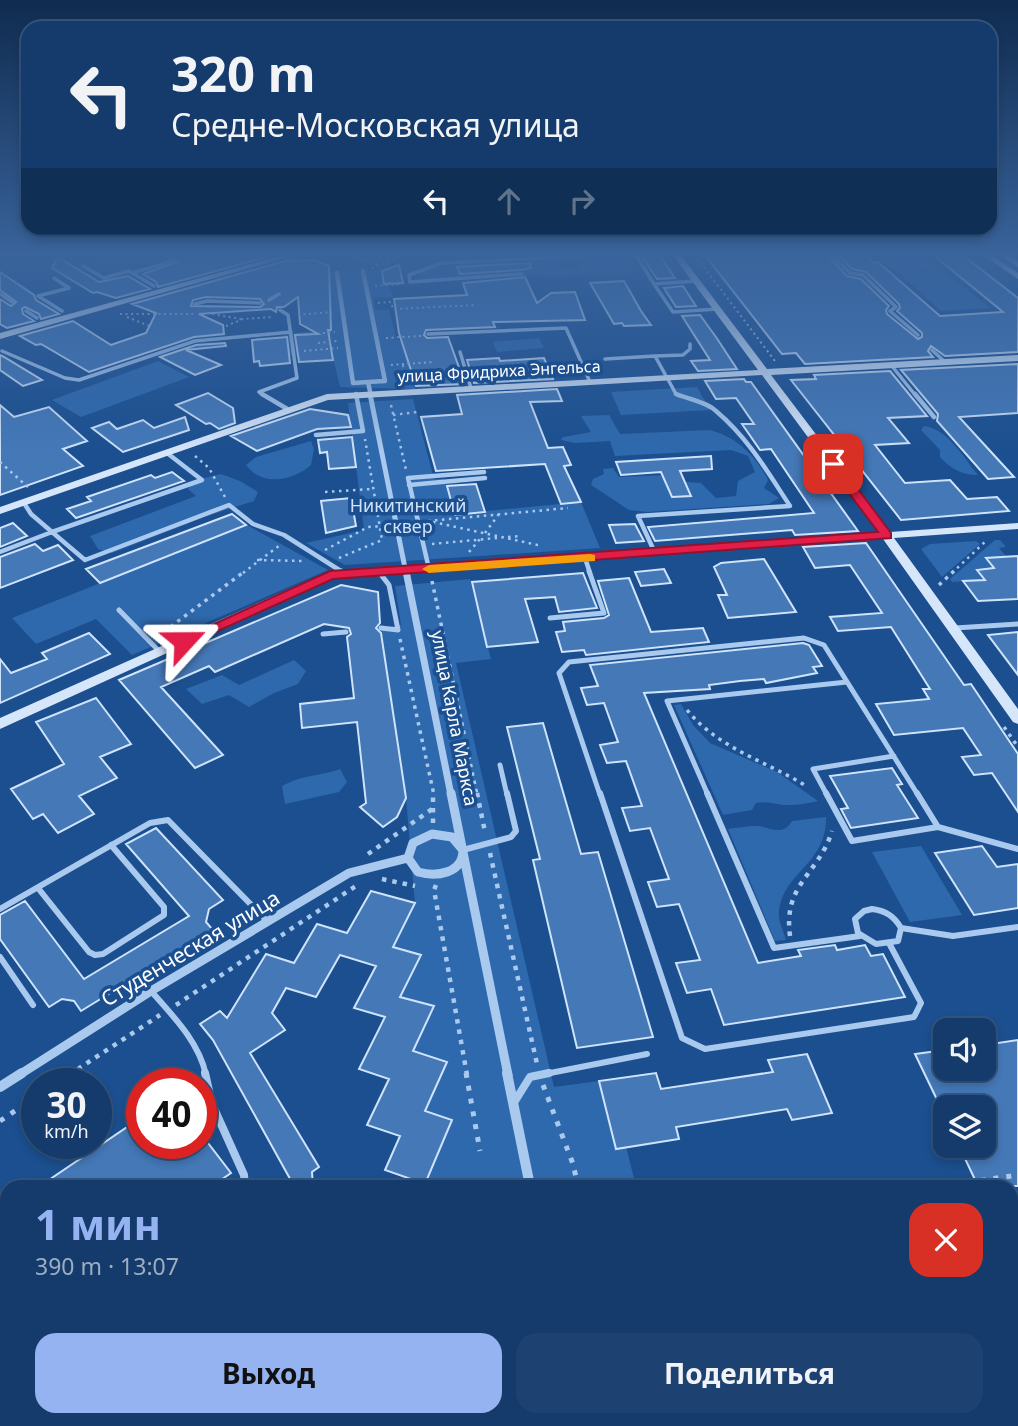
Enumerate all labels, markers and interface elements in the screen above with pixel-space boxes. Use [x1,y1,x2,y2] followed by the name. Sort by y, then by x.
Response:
[171,40,316,106] text: 320 m
[56,49,147,140] icon: left
[171,103,580,146] text: Средне-Московская улица
[417,182,455,220] icon: left
[490,182,528,220] icon: ahead
[563,182,601,220] icon: right
[397,355,601,387] street label: улица Фридриха Энгельса
[803,434,863,494] pin
[814,445,852,483] icon: arrive
[350,493,466,538] park label: Никитинский сквер
[147,604,221,678] position arrow
[426,628,484,808] street label: улица Карла Маркса
[95,883,285,1013] street label: Студенческая улица
[933,1018,996,1158] map controls
[933,1018,996,1081] button: sound
[126,1068,217,1159] speed limit sign: 40
[46,1081,87,1128] text: 30
[933,1095,996,1158] button: layers
[44,1119,89,1143] text: km/h
[35,1195,161,1252] text: 1 мин
[909,1203,983,1277] button: close
[35,1250,179,1282] text: 390 m · 13:07
[35,1333,502,1413] button: Выход
[516,1333,983,1413] button: Поделиться

